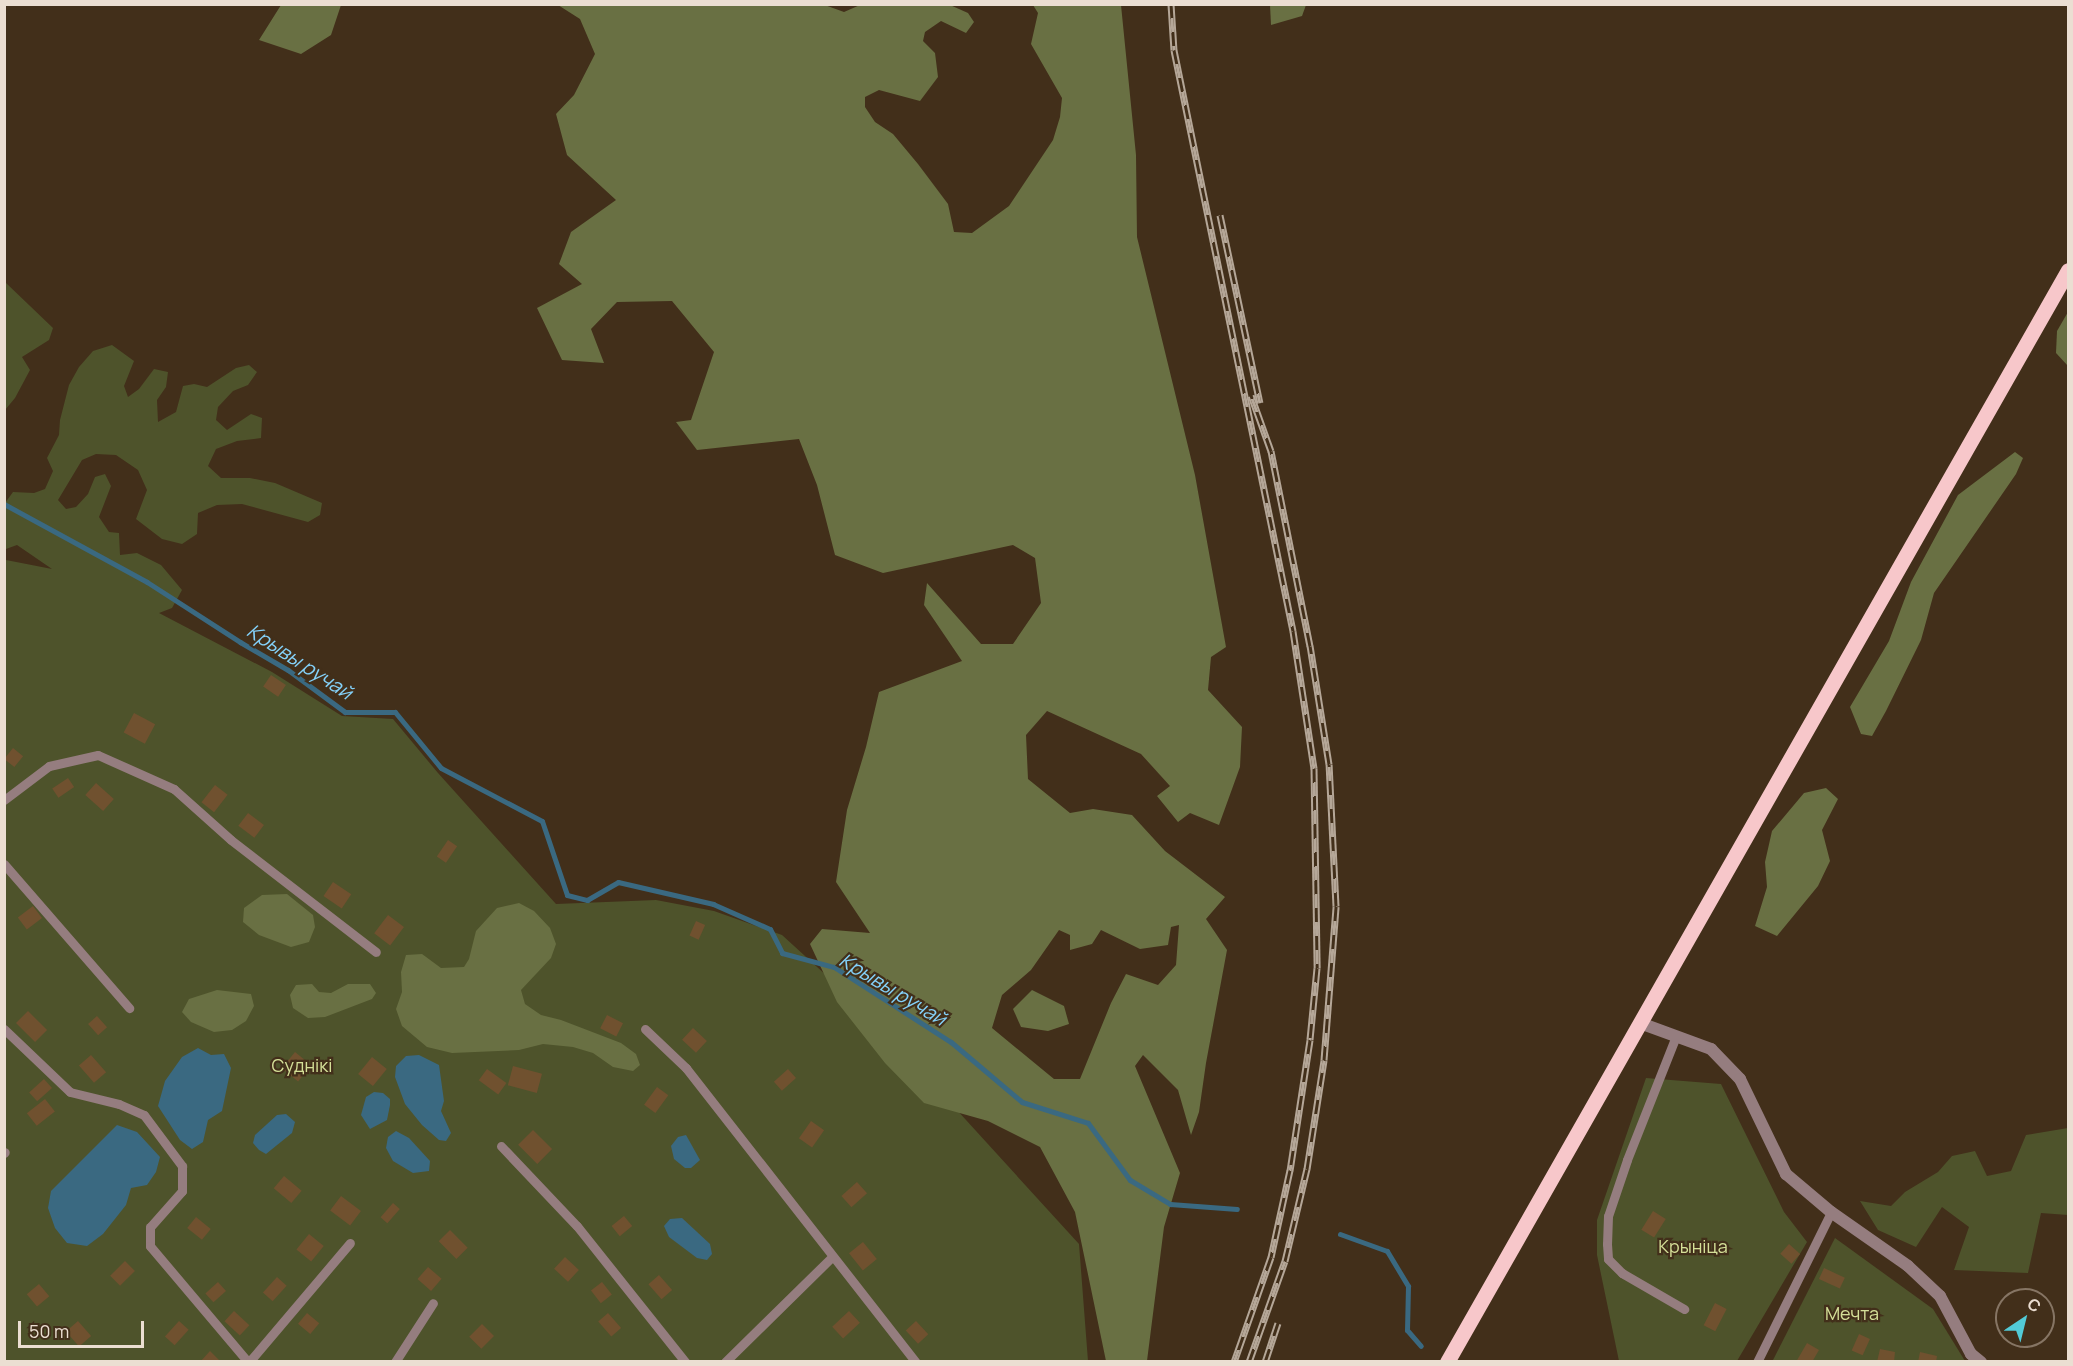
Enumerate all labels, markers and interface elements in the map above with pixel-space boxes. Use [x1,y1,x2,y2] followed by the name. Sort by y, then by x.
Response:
[243,618,357,704] water label: Крывы ручай
[835,948,951,1030] water label: Крывы ручай
[272,1054,332,1076] park label: Суднікі
[1658,1235,1728,1257] park label: Крыніца
[1995,1288,2055,1348] north arrow
[2023,1292,2045,1317] text: С
[1825,1302,1879,1324] park label: Мечта
[21,1309,147,1347] scale bar
[29,1319,69,1343] text: 50 m

